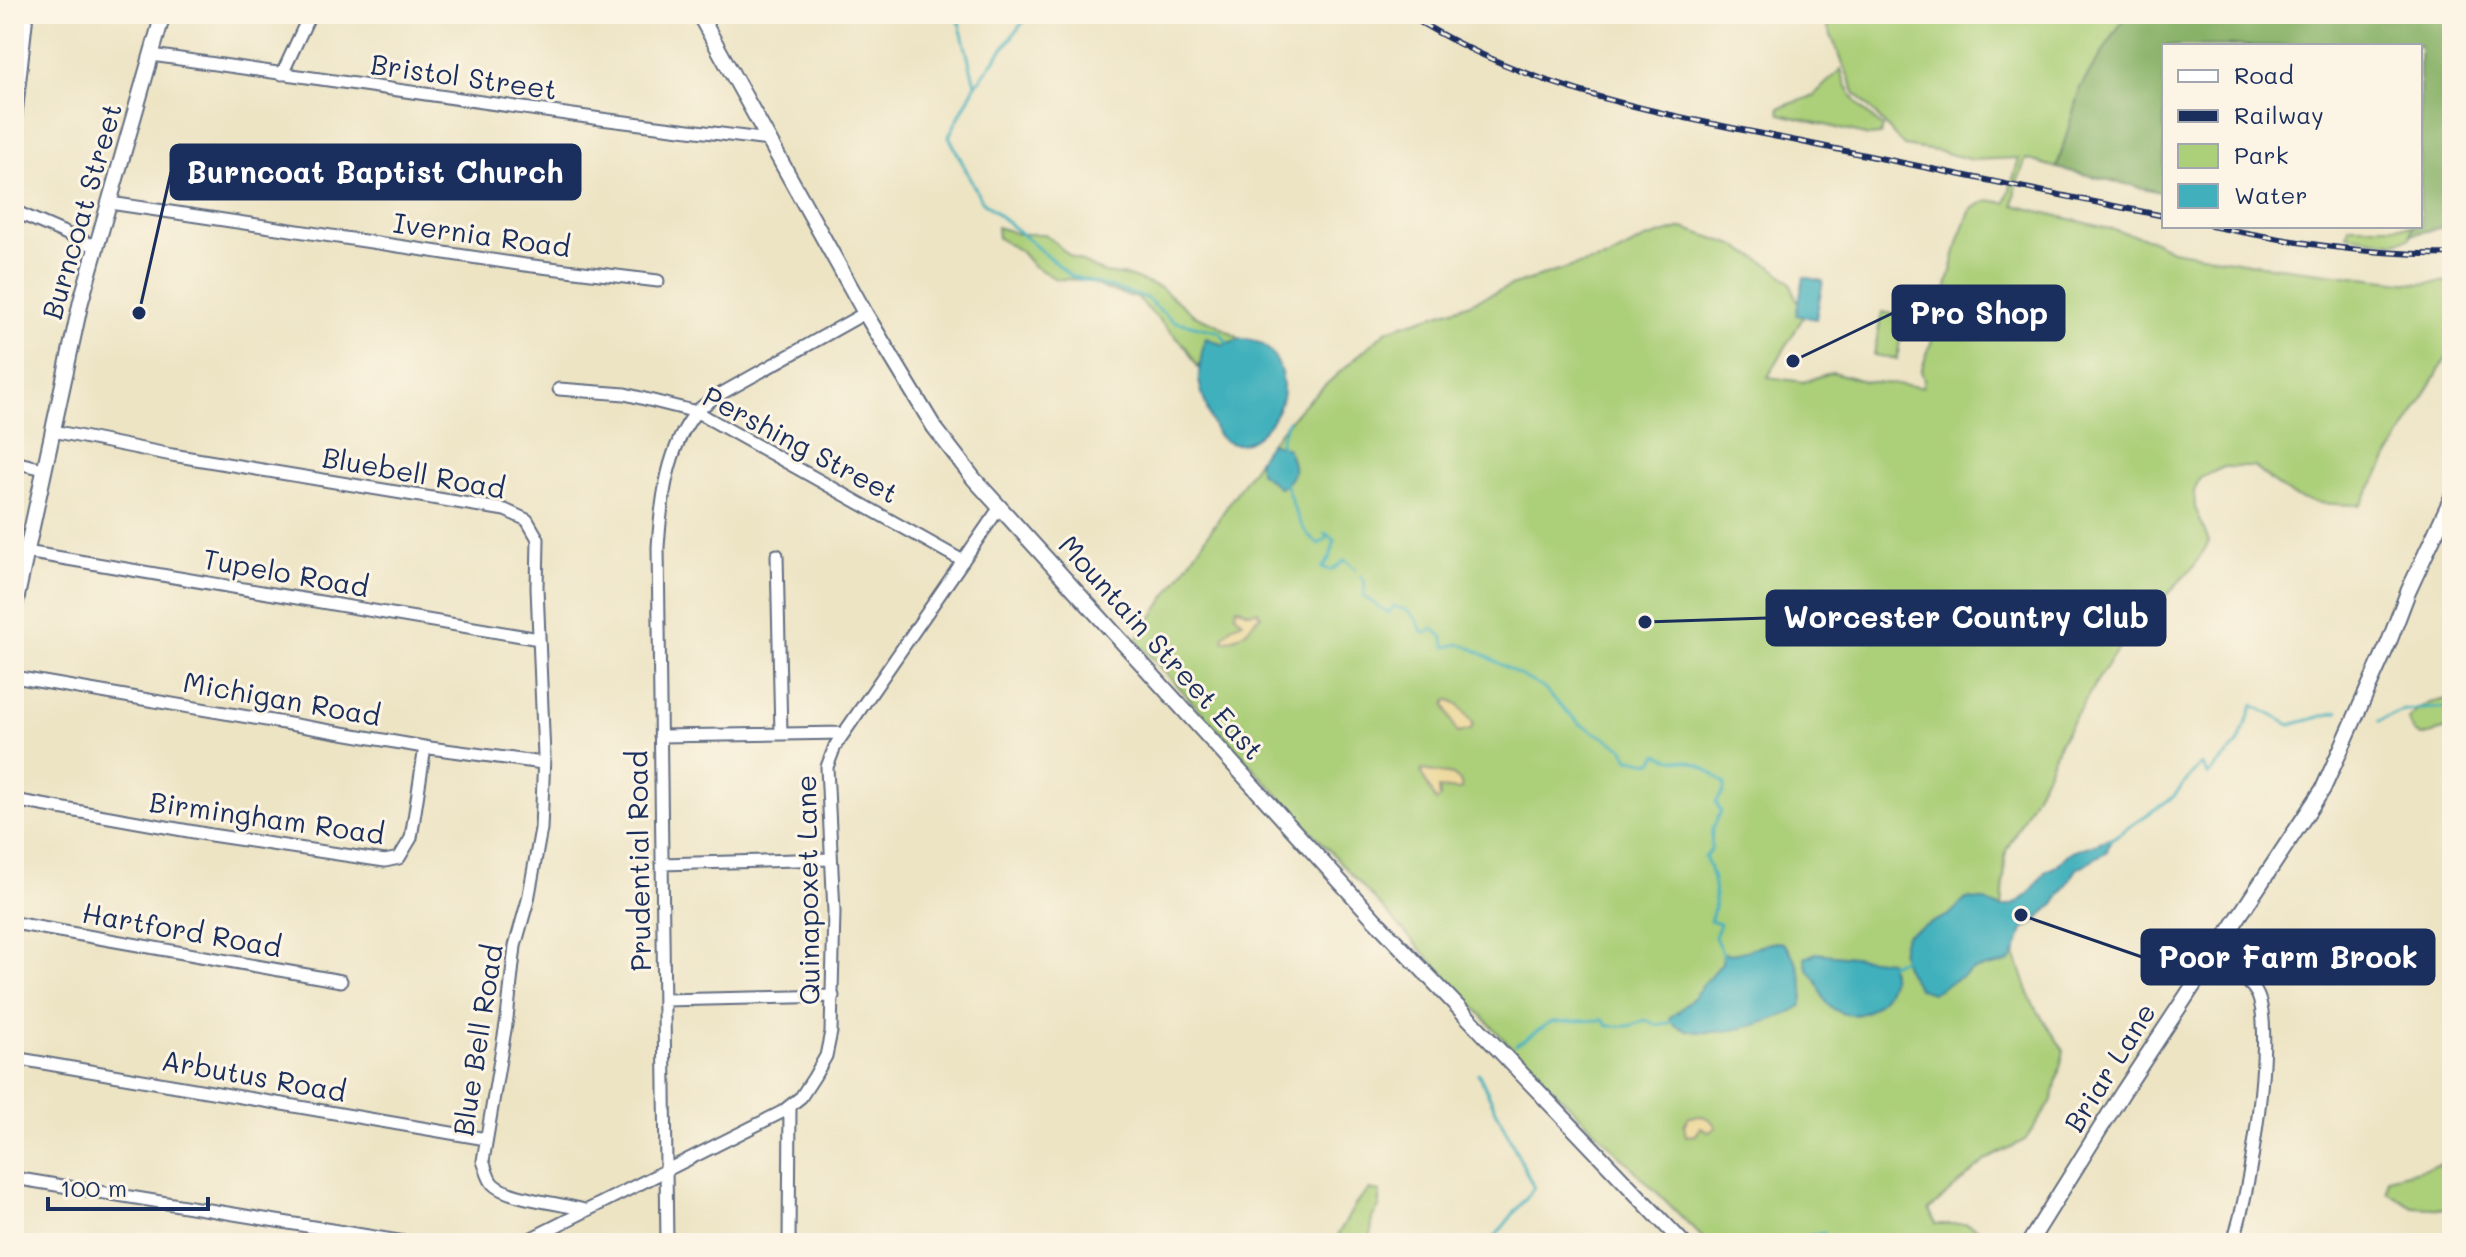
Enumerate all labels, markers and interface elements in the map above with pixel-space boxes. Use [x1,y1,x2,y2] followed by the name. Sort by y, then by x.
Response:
[2162,44,2422,228] legend
[369,45,559,107] street label: Bristol Street
[2234,59,2294,90] text: Road
[33,99,129,323] street label: Burncoat Street
[2234,99,2324,130] text: Railway
[2234,139,2288,170] text: Park
[171,145,580,199] callout: Burncoat Baptist Church
[186,151,564,191] text: Burncoat Baptist Church
[2234,179,2308,210] text: Water
[391,204,573,264] street label: Ivernia Road
[1893,286,2064,340] callout: Pro Shop
[1910,292,2048,332] text: Pro Shop
[697,377,905,511] street label: Pershing Street
[320,438,508,506] street label: Bluebell Road
[1052,527,1272,767] street label: Mountain Street East
[200,540,372,604] street label: Tupelo Road
[1767,591,2165,645] callout: Worcester Country Club
[1783,596,2149,636] text: Worcester Country Club
[181,663,383,733] street label: Michigan Road
[618,750,658,972] street label: Prudential Road
[787,774,827,1006] street label: Quinapoxet Lane
[147,783,387,851] street label: Birmingham Road
[80,894,284,964] street label: Hartford Road
[2142,930,2434,984] callout: Poor Farm Brook
[2158,936,2418,976] text: Poor Farm Brook
[444,942,510,1138] street label: Blue Bell Road
[2055,996,2163,1138] street label: Briar Lane
[159,1041,349,1109] street label: Arbutus Road
[48,1161,208,1211] scale bar
[60,1172,127,1203] text: 100 m

